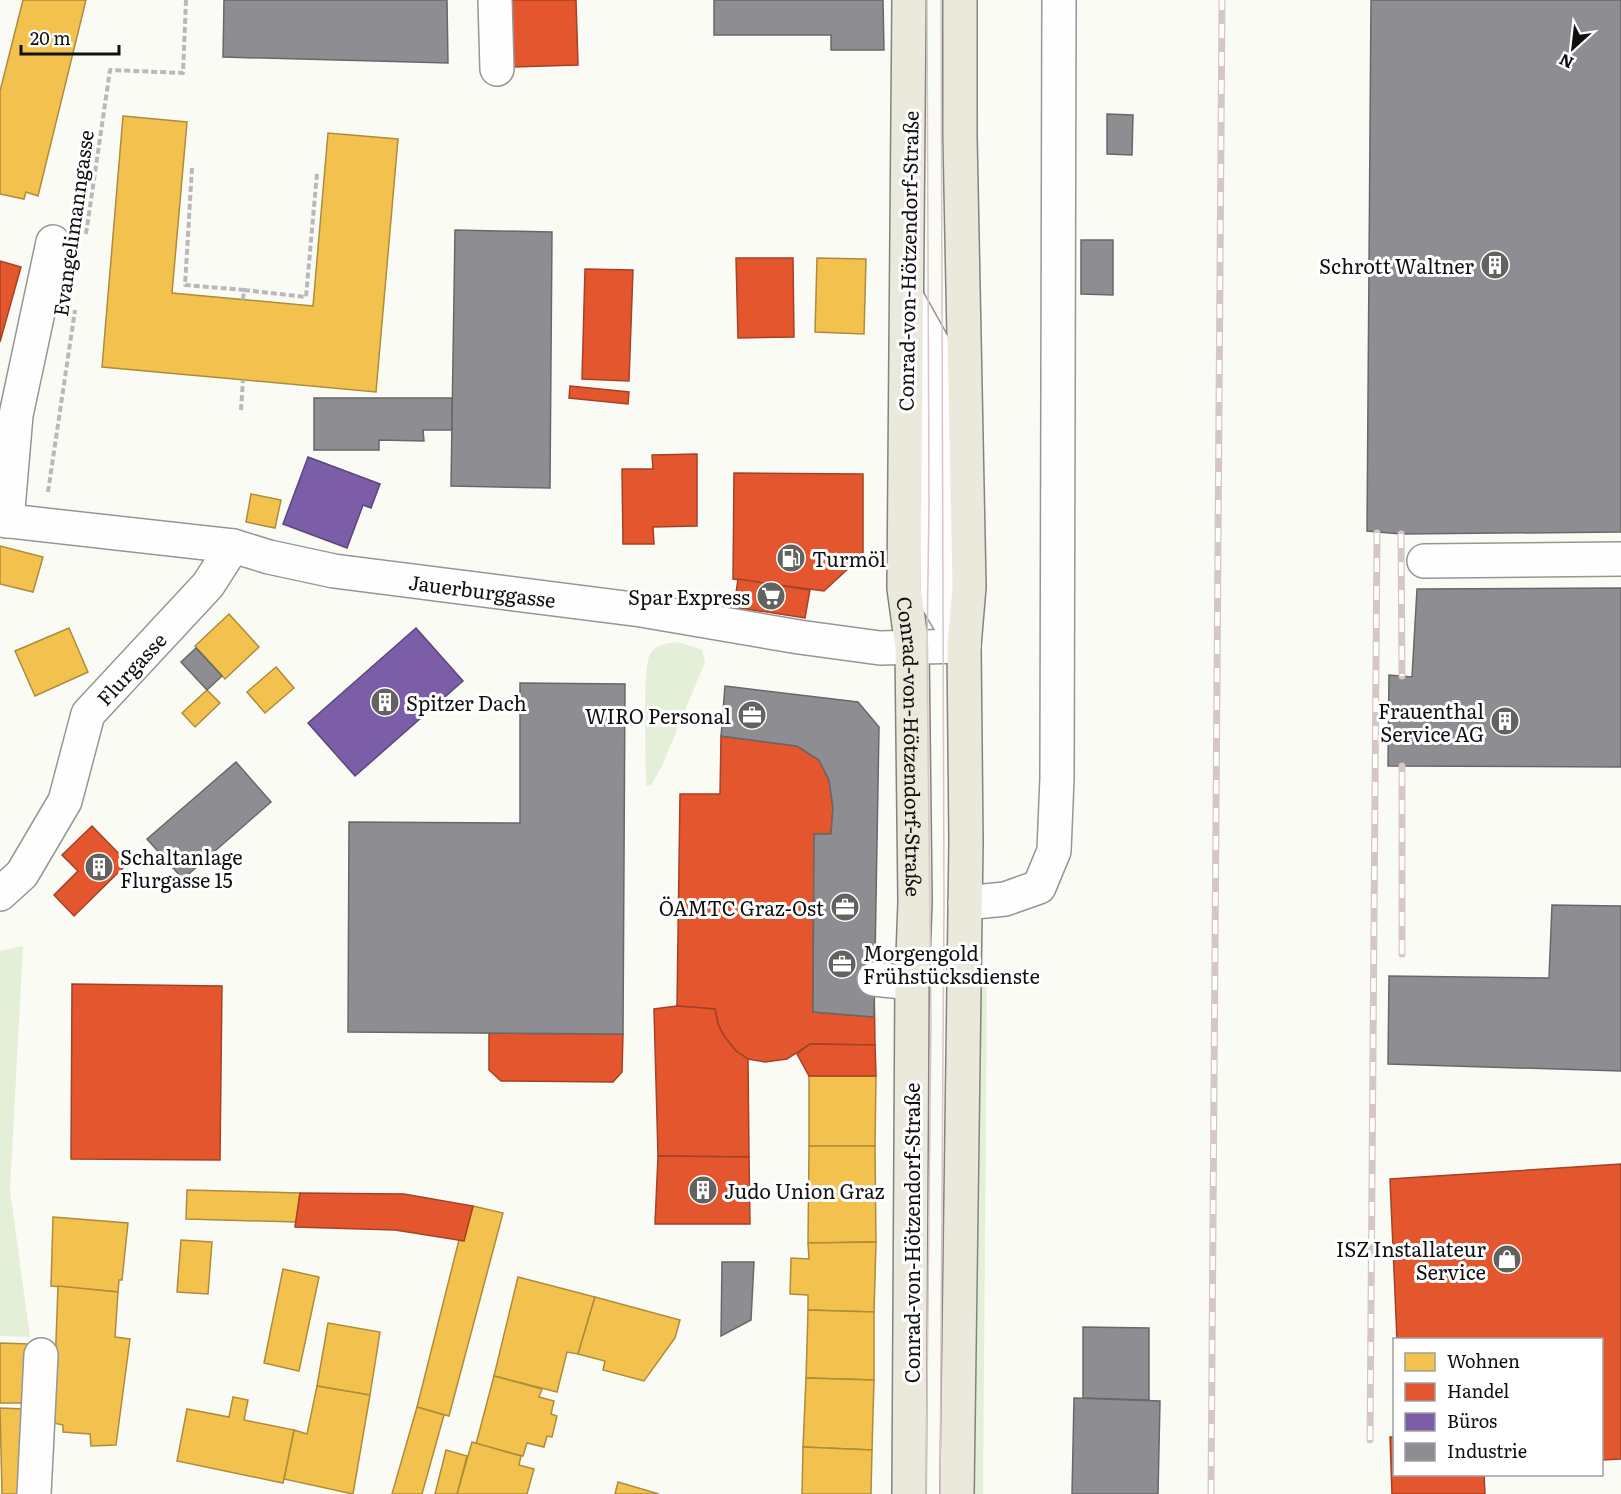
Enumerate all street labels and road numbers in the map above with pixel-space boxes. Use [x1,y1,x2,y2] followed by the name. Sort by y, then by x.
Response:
[889,110,925,412] street label: Conrad-von-Hötzendorf-Straße
[44,128,100,318] street label: Evangelimanngasse
[407,566,558,614] street label: Jauerburggasse
[890,594,930,897] street label: Conrad-von-Hötzendorf-Straße
[89,625,172,712] street label: Flurgasse
[896,1083,926,1383] street label: Conrad-von-Hötzendorf-Straße

